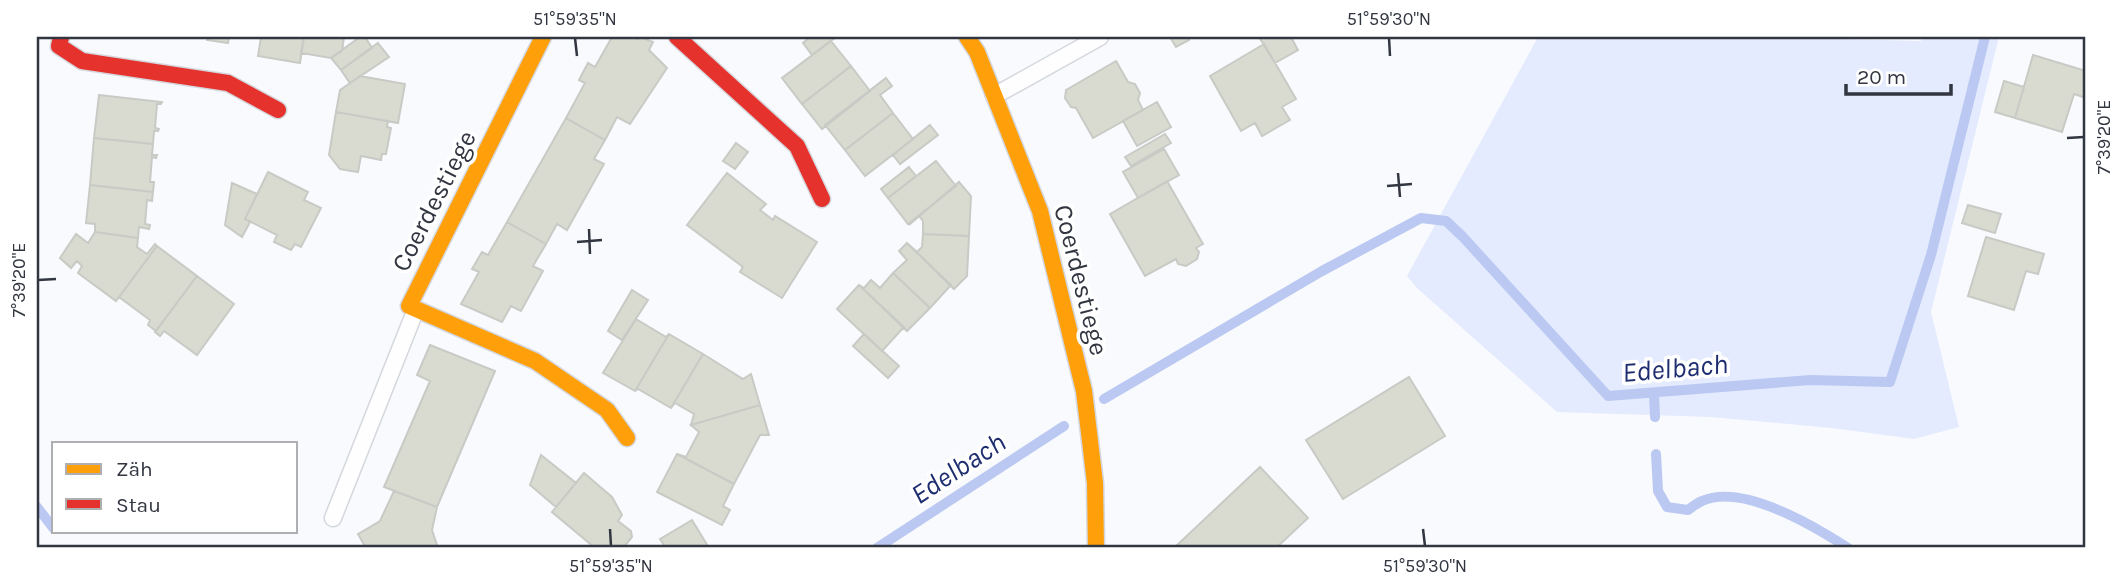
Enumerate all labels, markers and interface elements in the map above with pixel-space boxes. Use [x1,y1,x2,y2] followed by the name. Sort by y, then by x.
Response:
[533,8,617,30] text: 51°59'35"N
[1347,8,1431,30] text: 51°59'30"N
[1846,52,1952,96] scale bar
[1857,65,1906,89] text: 20 m
[2093,100,2115,174] text: 7°39'20"E
[385,125,483,277] street label: Coerdestiege
[1047,201,1115,359] street label: Coerdestiege
[8,243,30,317] text: 7°39'20"E
[1621,347,1729,389] water label: Edelbach
[904,425,1012,511] water label: Edelbach
[52,442,298,532] legend
[116,457,153,481] text: Zäh
[116,493,161,517] text: Stau
[569,555,653,577] text: 51°59'35"N
[1383,555,1467,577] text: 51°59'30"N

